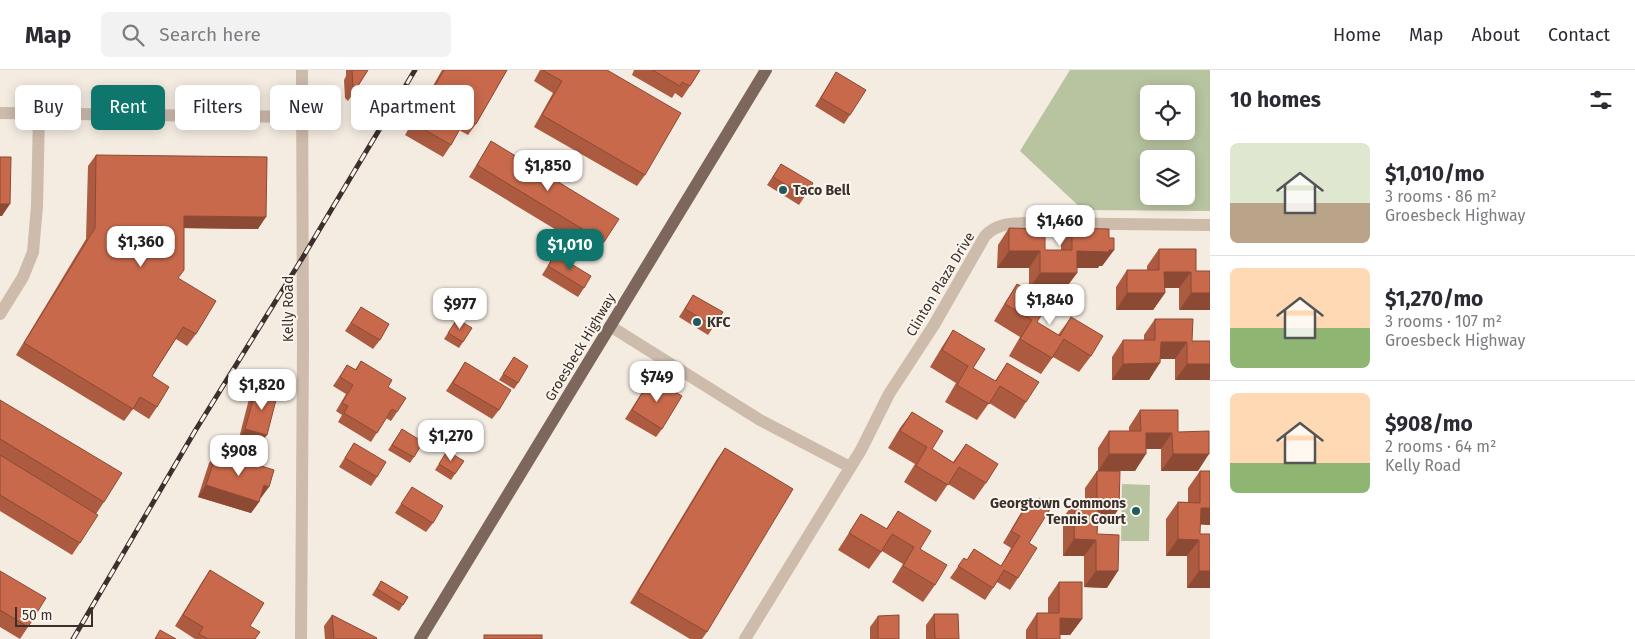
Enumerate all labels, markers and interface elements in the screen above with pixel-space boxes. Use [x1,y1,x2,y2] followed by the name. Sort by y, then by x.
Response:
[101,12,451,57] search box
[25,21,71,49] text: Map
[119,21,147,49] icon: search
[159,23,261,46] text: Search here
[1333,24,1381,46] text: Home
[1409,24,1443,46] text: Map
[1471,24,1520,46] text: About
[1548,24,1610,46] text: Contact
[15,85,81,130] chip: Buy
[91,85,165,130] chip: Rent
[175,85,260,130] chip: Filters
[270,85,341,130] chip: New
[351,85,474,130] chip: Apartment
[1140,85,1195,205] map controls
[1140,85,1195,140] button: locate
[1587,86,1615,114] icon: filters
[1230,87,1321,113] text: 10 homes
[507,150,589,192] pin: $1,850
[1140,150,1195,205] button: layers
[525,156,571,175] text: $1,850
[1385,161,1484,187] text: $1,010/mo
[1270,163,1330,223] icon: home
[793,182,851,199] place label: Taco Bell
[777,184,789,196] marker: Taco Bell
[1385,187,1497,206] text: 3 rooms · 86 m²
[1019,204,1101,247] pin: $1,460
[1385,206,1525,225] text: Groesbeck Highway
[1037,211,1083,230] text: $1,460
[100,226,182,268] pin: $1,360
[529,228,611,271] pin: $1,010
[903,229,978,339] street label: Clinton Plaza Drive
[118,232,164,251] text: $1,360
[547,235,593,254] text: $1,010
[280,276,297,342] street label: Kelly Road
[1009,284,1091,326] pin: $1,840
[1385,286,1483,312] text: $1,270/mo
[430,288,490,330] pin: $977
[1270,288,1330,348] icon: home
[542,290,619,404] street label: Groesbeck Highway
[1026,290,1074,309] text: $1,840
[444,294,476,313] text: $977
[1385,312,1502,331] text: 3 rooms · 107 m²
[707,314,730,331] place label: KFC
[691,316,703,328] marker: KFC
[1385,331,1525,350] text: Groesbeck Highway
[627,360,687,403] pin: $749
[641,367,674,386] text: $749
[221,368,303,411] pin: $1,820
[239,375,285,394] text: $1,820
[1385,411,1473,437] text: $908/mo
[1270,413,1330,473] icon: home
[410,420,492,462] pin: $1,270
[429,426,473,445] text: $1,270
[209,434,269,477] pin: $908
[1385,437,1496,456] text: 2 rooms · 64 m²
[221,441,257,460] text: $908
[1385,456,1461,475] text: Kelly Road
[990,495,1127,528] place label: Georgtown Commons Tennis Court
[1130,505,1142,517] marker: Georgtown Commons Tennis Court
[15,604,92,627] scale bar
[22,607,53,624] text: 50 m

